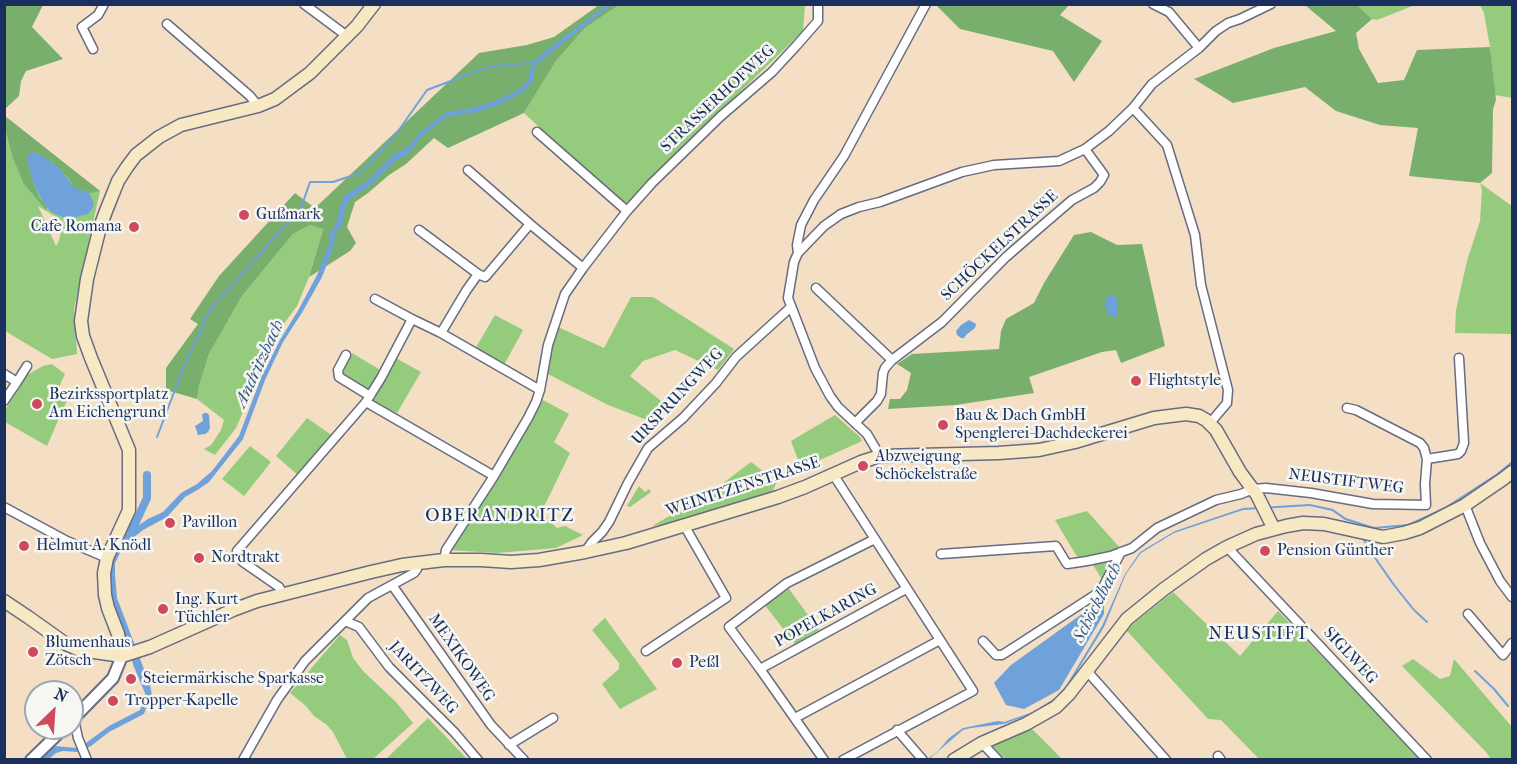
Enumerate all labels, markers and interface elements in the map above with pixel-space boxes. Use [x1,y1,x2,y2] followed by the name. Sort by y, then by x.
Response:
[657,41,779,157] street label: STRASSERHOFWEG
[937,187,1063,305] street label: SCHÖCKELSTRASSE
[256,205,321,225] place label: Gußmark
[237,208,251,222] marker: Gußmark
[31,217,122,237] place label: Cafe Romana
[127,220,141,234] marker: Cafe Romana
[230,317,290,411] water label: Andritzbach
[628,345,728,449] street label: URSPRUNGWEG
[1148,371,1221,391] place label: Flightstyle
[1129,374,1143,388] marker: Flightstyle
[49,385,168,423] place label: Bezirkssportplatz Am Eichengrund
[30,397,44,411] marker: Bezirkssportplatz Am Eichengrund
[955,406,1128,444] place label: Bau & Dach GmbH Spenglerei-Dachdeckerei
[936,418,950,432] marker: Bau & Dach GmbH Spenglerei-Dachdeckerei
[875,447,977,485] place label: Abzweigung Schöckelstraße
[663,453,823,521] street label: WEINITZENSTRASSE
[856,459,870,473] marker: Abzweigung Schöckelstraße
[1287,465,1405,499] street label: NEUSTIFTWEG
[425,506,575,528] district label: OBERANDRITZ
[182,513,237,533] place label: Pavillon
[163,516,177,530] marker: Pavillon
[36,536,151,556] place label: Helmut A. Knödl
[17,539,31,553] marker: Helmut A. Knödl
[1277,541,1394,561] place label: Pension Günther
[1258,544,1272,558] marker: Pension Günther
[211,548,280,568] place label: Nordtrakt
[192,551,206,565] marker: Nordtrakt
[1069,559,1127,647] water label: Schöcklbach
[771,580,881,652] street label: POPELKARING
[175,590,239,628] place label: Ing. Kurt Tüchler
[156,602,170,616] marker: Ing. Kurt Tüchler
[424,610,498,706] street label: MEXIKOWEG
[1208,624,1310,646] district label: NEUSTIFT
[1319,624,1381,688] street label: SIGLWEG
[45,633,131,671] place label: Blumenhaus Zötsch
[384,638,462,718] street label: JARITZWEG
[26,645,40,659] marker: Blumenhaus Zötsch
[689,653,719,673] place label: Peßl
[670,656,684,670] marker: Peßl
[143,669,324,689] place label: Steiermärkische Sparkasse
[124,672,138,686] marker: Steiermärkische Sparkasse
[24,680,84,740] north arrow
[51,684,70,706] text: N
[125,691,238,711] place label: Tropper-Kapelle
[106,694,120,708] marker: Tropper-Kapelle

